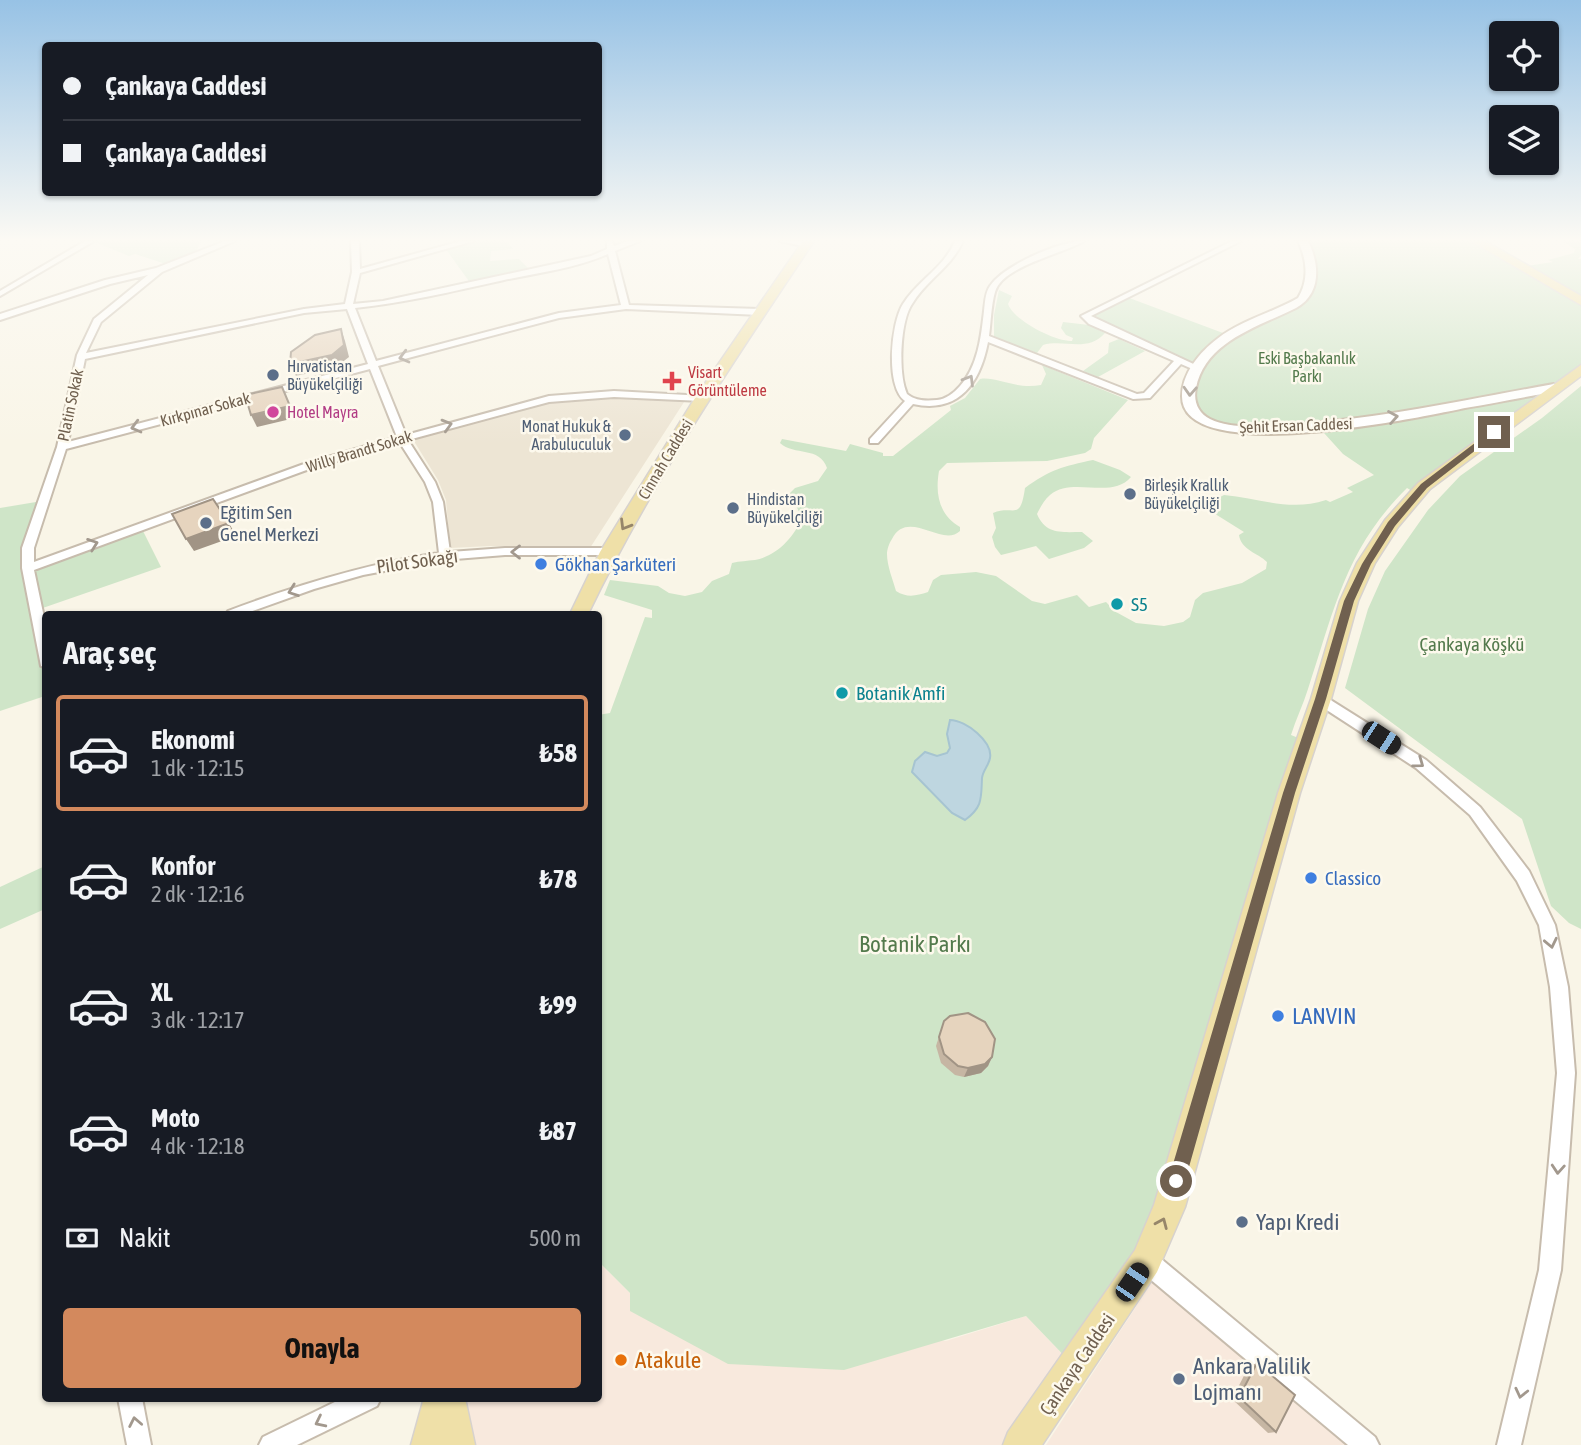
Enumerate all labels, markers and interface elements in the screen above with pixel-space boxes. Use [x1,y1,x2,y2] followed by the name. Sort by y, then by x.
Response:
[1489,21,1559,175] map controls
[1489,21,1559,91] button: locate
[105,71,266,101] text: Çankaya Caddesi
[1489,105,1559,175] button: layers
[105,138,266,168] text: Çankaya Caddesi
[398,349,410,364] one-way arrow
[1258,349,1356,385] park label: Eski Başbakanlık Parkı
[287,357,363,394] place label: Hırvatistan Büyükelçiliği
[688,363,767,399] place label: Visart Görüntüleme
[54,367,86,443] street label: Platin Sokak
[265,367,281,383] marker: Hırvatistan Büyükelçiliği
[662,371,682,391] marker: Visart Görüntüleme
[961,374,974,387] one-way arrow
[1182,386,1197,397] one-way arrow
[158,388,252,431] street label: Kırkpınar Sokak
[287,403,359,422] place label: Hotel Mayra
[265,404,281,420] marker: Hotel Mayra
[1387,410,1399,425] one-way arrow
[1239,414,1353,437] street label: Şehit Ersan Caddesi
[634,416,696,502] street label: Cinnah Caddesi
[1478,416,1510,448] route end
[521,417,612,453] place label: Monat Hukuk & Arabuluculuk
[441,418,453,433] one-way arrow
[130,419,142,433] one-way arrow
[304,426,414,477] street label: Willy Brandt Sokak
[617,427,633,443] marker: Monat Hukuk & Arabuluculuk
[1144,476,1229,513] place label: Birleşik Krallık Büyükelçiliği
[1122,486,1138,502] marker: Birleşik Krallık Büyükelçiliği
[747,490,823,527] place label: Hindistan Büyükelçiliği
[725,500,741,516] marker: Hindistan Büyükelçiliği
[220,501,319,545] place label: Eğitim Sen Genel Merkezi
[198,515,214,531] marker: Eğitim Sen Genel Merkezi
[621,517,634,530] one-way arrow
[86,539,98,553] one-way arrow
[375,544,459,578] street label: Pilot Sokağı
[510,544,521,560] one-way arrow
[555,553,676,575] place label: Gökhan Şarküteri
[533,556,549,572] marker: Gökhan Şarküteri
[287,582,299,596] one-way arrow
[1131,593,1148,615] place label: S5
[1109,596,1125,612] marker: S5
[1420,633,1524,655] park label: Çankaya Köşkü
[63,634,156,671] text: Araç seç
[856,682,945,704] place label: Botanik Amfi
[834,685,850,701] marker: Botanik Amfi
[1358,718,1405,758] car
[67,722,130,785] icon: car
[151,725,235,755] text: Ekonomi
[540,738,577,768] text: ₺58
[151,755,245,781] text: 1 dk · 12:15
[1411,755,1424,768] one-way arrow
[67,848,130,911] icon: car
[151,851,215,881] text: Konfor
[540,864,577,894] text: ₺78
[1325,867,1381,889] place label: Classico
[1303,870,1319,886] marker: Classico
[151,881,245,907] text: 2 dk · 12:16
[859,931,971,957] park label: Botanik Parkı
[1543,937,1557,949] one-way arrow
[67,974,130,1037] icon: car
[151,977,173,1007] text: XL
[540,990,577,1020] text: ₺99
[1292,1003,1356,1029] place label: LANVIN
[151,1007,245,1033] text: 3 dk · 12:17
[1270,1008,1286,1024] marker: LANVIN
[67,1100,130,1163] icon: car
[151,1103,200,1133] text: Moto
[540,1116,577,1146] text: ₺87
[151,1133,245,1159] text: 4 dk · 12:18
[1551,1164,1566,1175] one-way arrow
[1160,1165,1192,1197] route start
[1256,1209,1339,1235] place label: Yapı Kredi
[1234,1214,1250,1230] marker: Yapı Kredi
[1154,1217,1168,1230] one-way arrow
[63,1219,101,1257] icon: cash
[119,1223,171,1253] text: Nakit
[529,1225,581,1251] text: 500 m
[1112,1259,1153,1305] car
[63,1308,581,1388] button: Onayla
[1035,1309,1119,1419] street label: Çankaya Caddesi
[635,1347,701,1373] place label: Atakule
[613,1352,629,1368] marker: Atakule
[1193,1353,1311,1405] place label: Ankara Valilik Lojmanı
[1171,1371,1187,1387] marker: Ankara Valilik Lojmanı
[1515,1387,1529,1399] one-way arrow
[315,1413,327,1427] one-way arrow
[128,1416,143,1428] one-way arrow

